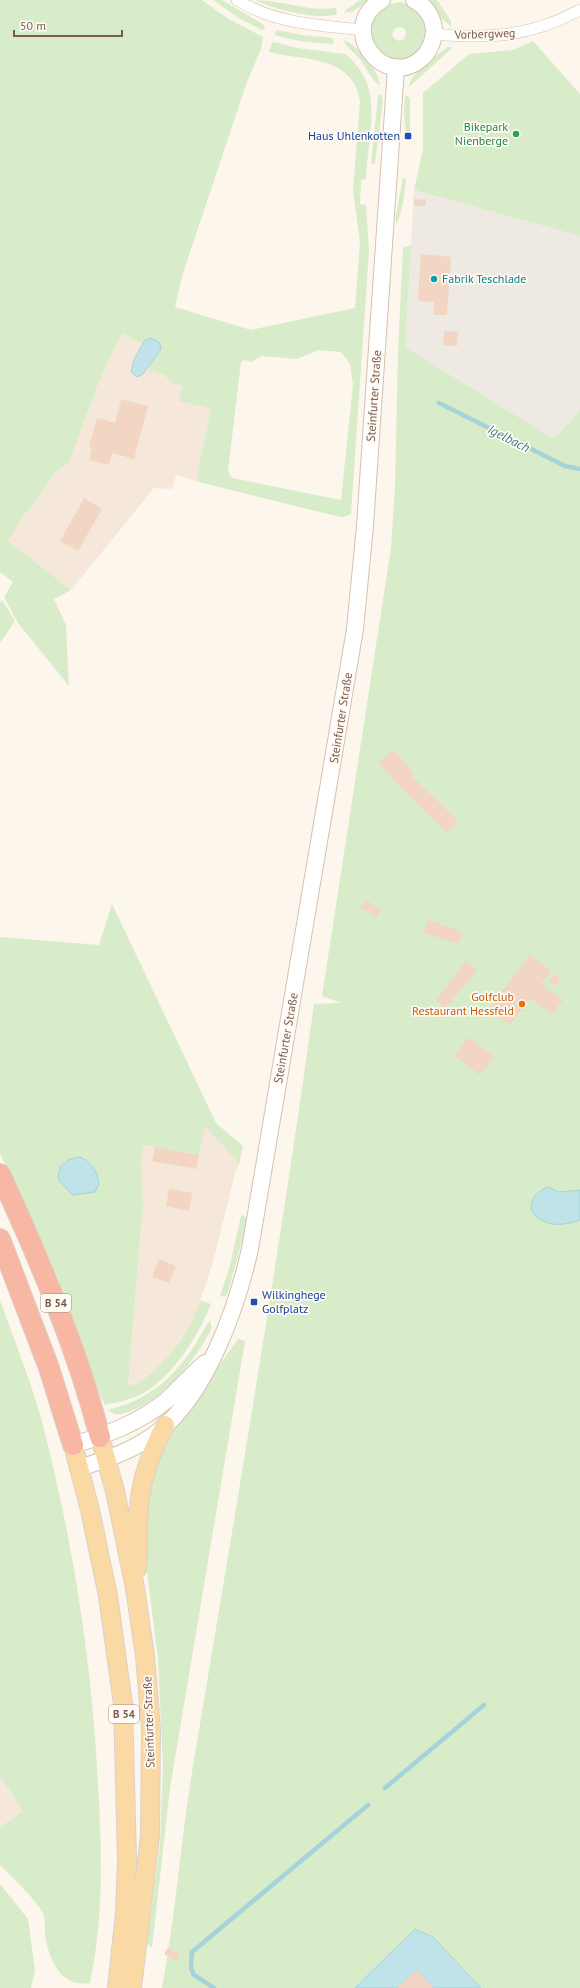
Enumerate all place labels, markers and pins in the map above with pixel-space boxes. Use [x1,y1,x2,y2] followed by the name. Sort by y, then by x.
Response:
[455,119,508,148] place label: Bikepark Nienberge
[308,128,400,143] place label: Haus Uhlenkotten
[511,129,521,139] marker: Bikepark Nienberge
[403,131,413,141] marker: Haus Uhlenkotten
[442,271,526,286] place label: Fabrik Teschlade
[429,274,439,284] marker: Fabrik Teschlade
[412,989,514,1018] place label: Golfclub Restaurant Hessfeld
[517,999,527,1009] marker: Golfclub Restaurant Hessfeld
[262,1287,326,1316] place label: Wilkinghege Golfplatz
[249,1297,259,1307] marker: Wilkinghege Golfplatz

